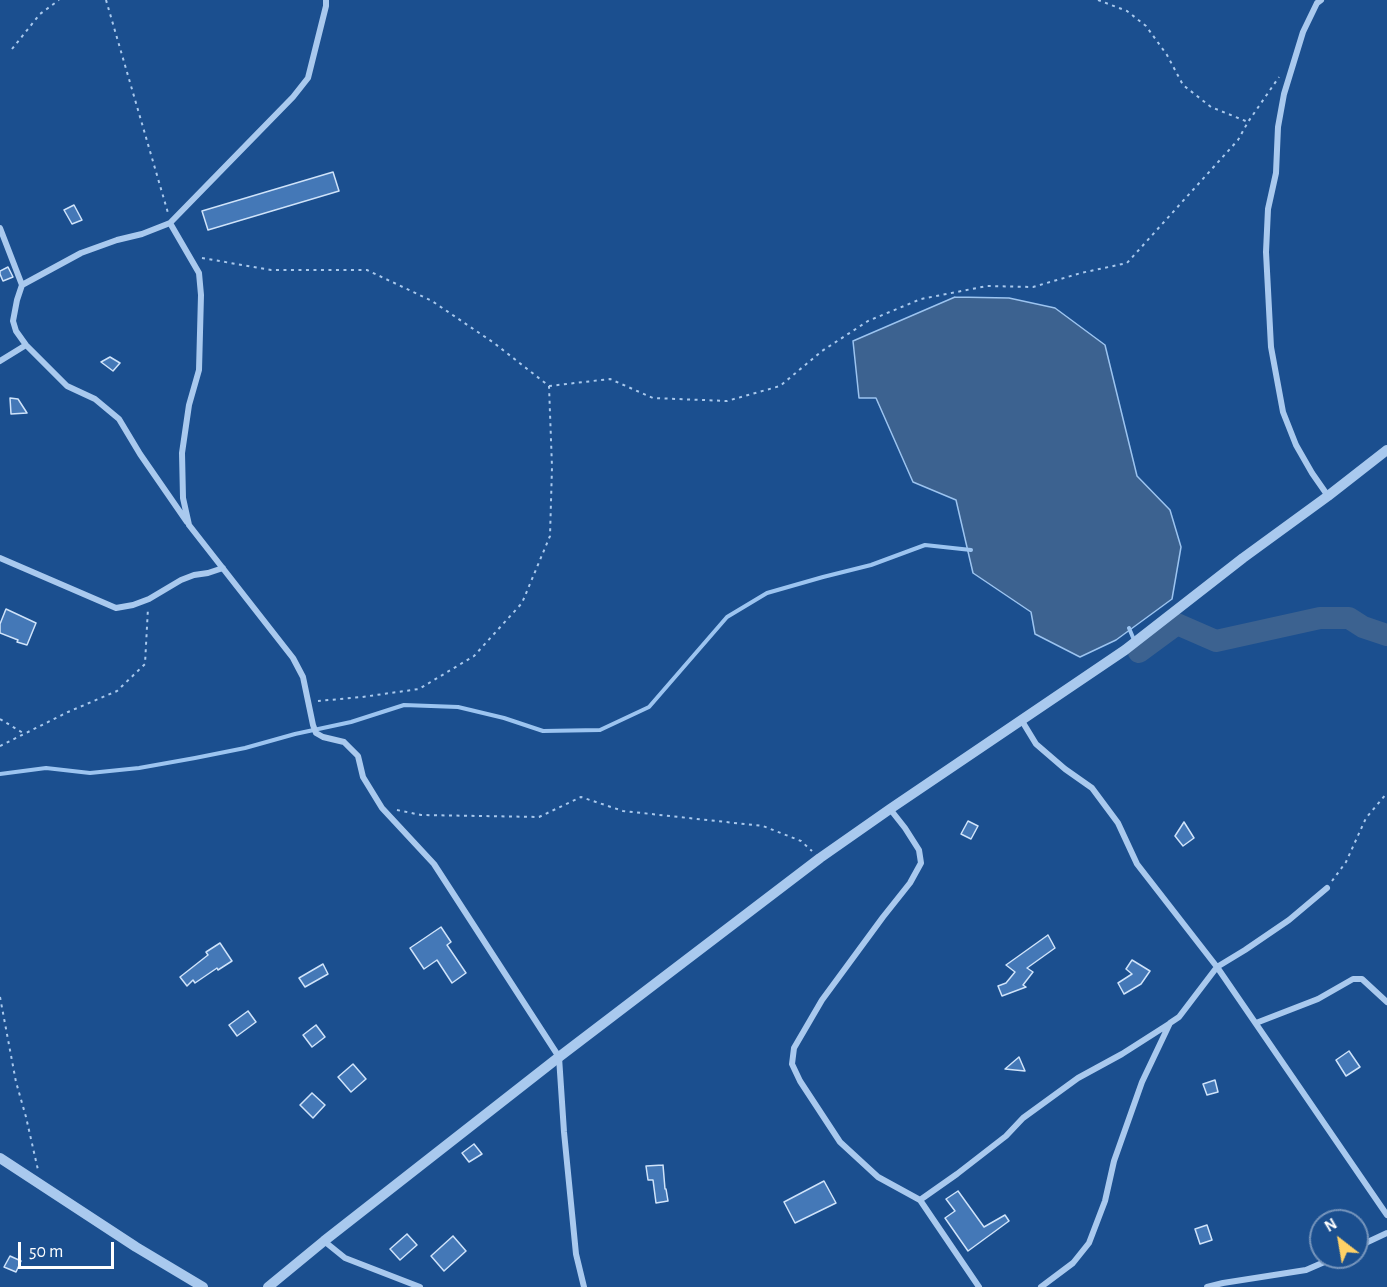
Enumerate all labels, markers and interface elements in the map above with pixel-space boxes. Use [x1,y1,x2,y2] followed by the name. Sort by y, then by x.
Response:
[1309,1209,1369,1269] north arrow
[1322,1216,1340,1235] text: N
[21,1230,117,1268] scale bar
[29,1243,63,1261] text: 50 m

